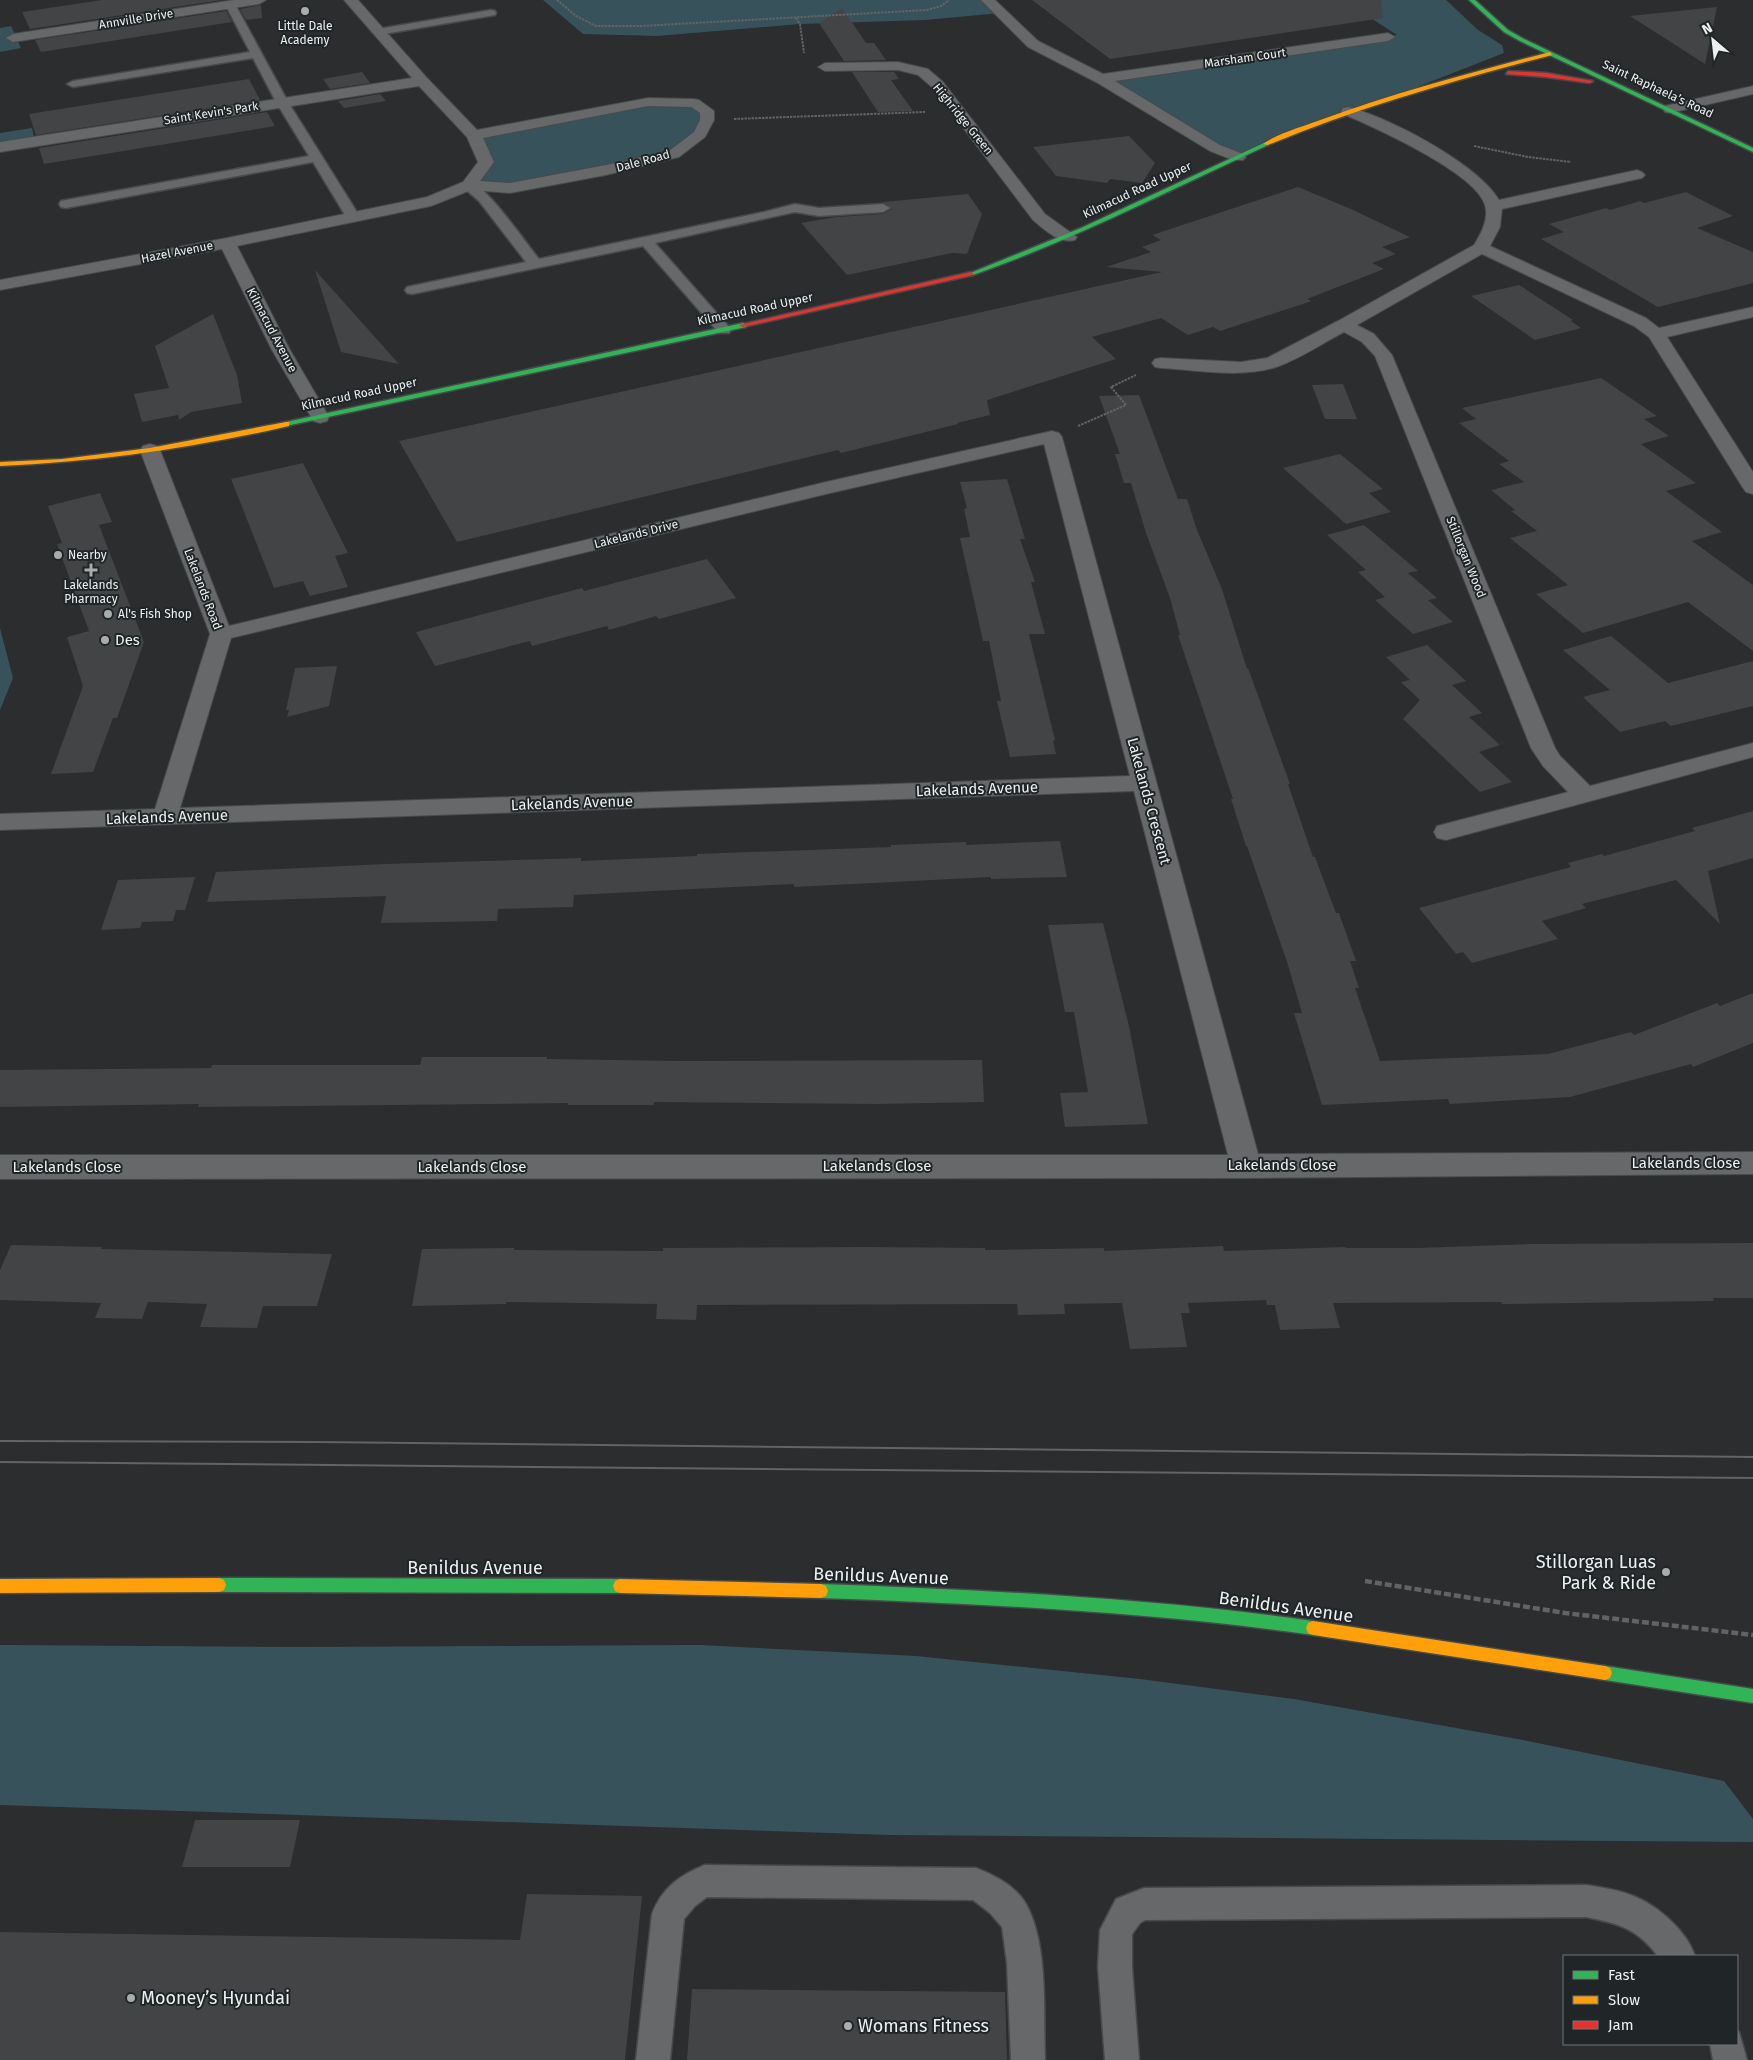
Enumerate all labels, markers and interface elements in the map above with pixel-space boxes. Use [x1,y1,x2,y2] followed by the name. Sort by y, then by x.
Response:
[299,5,311,17] marker: Little Dale Academy
[98,6,174,32] street label: Annville Drive
[1688,15,1738,65] north arrow
[277,19,333,47] place label: Little Dale Academy
[1699,19,1715,39] text: N
[1203,45,1287,71] street label: Marsham Court
[1600,57,1716,121] street label: Saint Raphaela’s Road
[930,81,996,157] street label: Highridge Green
[163,98,260,127] street label: Saint Kevin's Park
[615,147,671,175] street label: Dale Road
[1081,159,1194,221] street label: Kilmacud Road Upper
[140,238,214,266] street label: Hazel Avenue
[244,285,300,375] street label: Kilmacud Avenue
[696,290,815,328] street label: Kilmacud Road Upper
[300,375,419,413] street label: Kilmacud Road Upper
[1443,514,1489,600] street label: Stillorgan Wood
[593,517,679,551] street label: Lakelands Drive
[181,547,225,631] street label: Lakelands Road
[68,548,107,562] place label: Nearby
[52,549,64,561] marker: Nearby
[85,564,97,576] marker: Lakelands Pharmacy
[64,578,119,606] place label: Lakelands Pharmacy
[118,607,192,621] place label: Al's Fish Shop
[102,608,114,620] marker: Al's Fish Shop
[115,631,140,649] place label: Des
[99,634,111,646] marker: Des
[1123,736,1175,867] street label: Lakelands Crescent
[916,778,1038,800] street label: Lakelands Avenue
[511,792,633,814] street label: Lakelands Avenue
[106,806,228,828] street label: Lakelands Avenue
[1632,1154,1740,1172] street label: Lakelands Close
[1228,1156,1336,1174] street label: Lakelands Close
[823,1157,931,1175] street label: Lakelands Close
[13,1158,121,1176] street label: Lakelands Close
[418,1158,526,1176] street label: Lakelands Close
[1536,1551,1656,1594] place label: Stillorgan Luas Park & Ride
[407,1557,543,1579] street label: Benildus Avenue
[813,1563,949,1589] street label: Benildus Avenue
[1660,1566,1672,1578] marker: Stillorgan Luas Park & Ride
[1217,1587,1355,1627] street label: Benildus Avenue
[1563,1955,1738,2045] legend
[1608,1966,1635,1984] text: Fast
[141,1987,290,2009] place label: Mooney’s Hyundai
[1608,1991,1640,2009] text: Slow
[125,1992,137,2004] marker: Mooney’s Hyundai
[858,2015,989,2037] place label: Womans Fitness
[1608,2016,1634,2034] text: Jam
[842,2020,854,2032] marker: Womans Fitness

